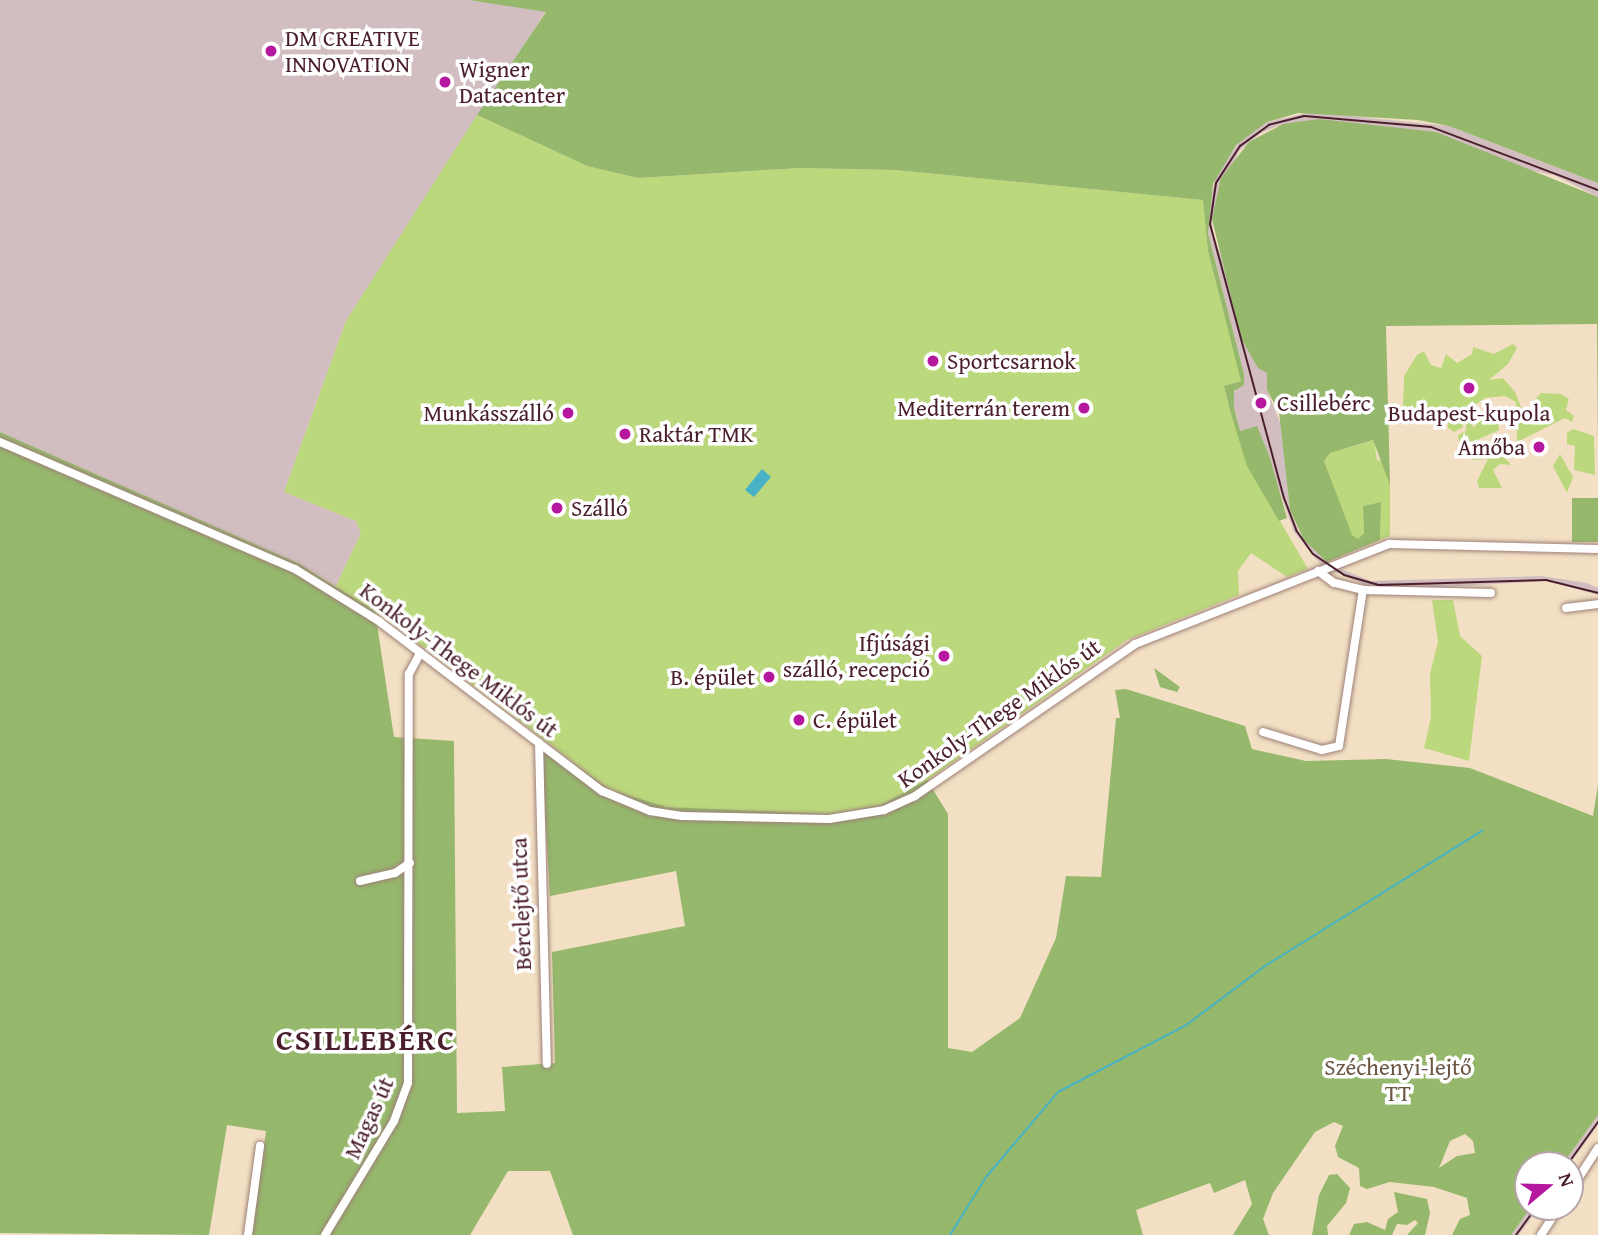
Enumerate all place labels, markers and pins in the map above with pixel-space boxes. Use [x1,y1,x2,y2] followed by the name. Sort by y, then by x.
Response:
[285,24,420,78] place label: DM CREATIVE INNOVATION
[263,43,279,59] marker: DM CREATIVE INNOVATION
[459,55,565,109] place label: Wigner Datacenter
[437,74,453,90] marker: Wigner Datacenter
[947,347,1076,375] place label: Sportcsarnok
[925,353,941,369] marker: Sportcsarnok
[1461,380,1477,396] marker: Budapest-kupola
[1277,389,1371,417] place label: Csillebérc
[1251,393,1271,413] marker: Csillebérc
[897,394,1070,422] place label: Mediterrán terem
[423,399,554,427] place label: Munkásszálló
[1388,399,1550,427] place label: Budapest-kupola
[1076,400,1092,416] marker: Mediterrán terem
[560,405,576,421] marker: Munkásszálló
[639,420,754,448] place label: Raktár TMK
[617,426,633,442] marker: Raktár TMK
[1458,433,1525,461] place label: Amőba
[1531,439,1547,455] marker: Amőba
[571,494,628,522] place label: Szálló
[549,500,565,516] marker: Szálló
[783,629,930,683] place label: Ifjúsági szálló, recepció
[936,648,952,664] marker: Ifjúsági szálló, recepció
[670,663,755,691] place label: B. épület
[761,669,777,685] marker: B. épület
[813,706,897,734] place label: C. épület
[791,712,807,728] marker: C. épület

